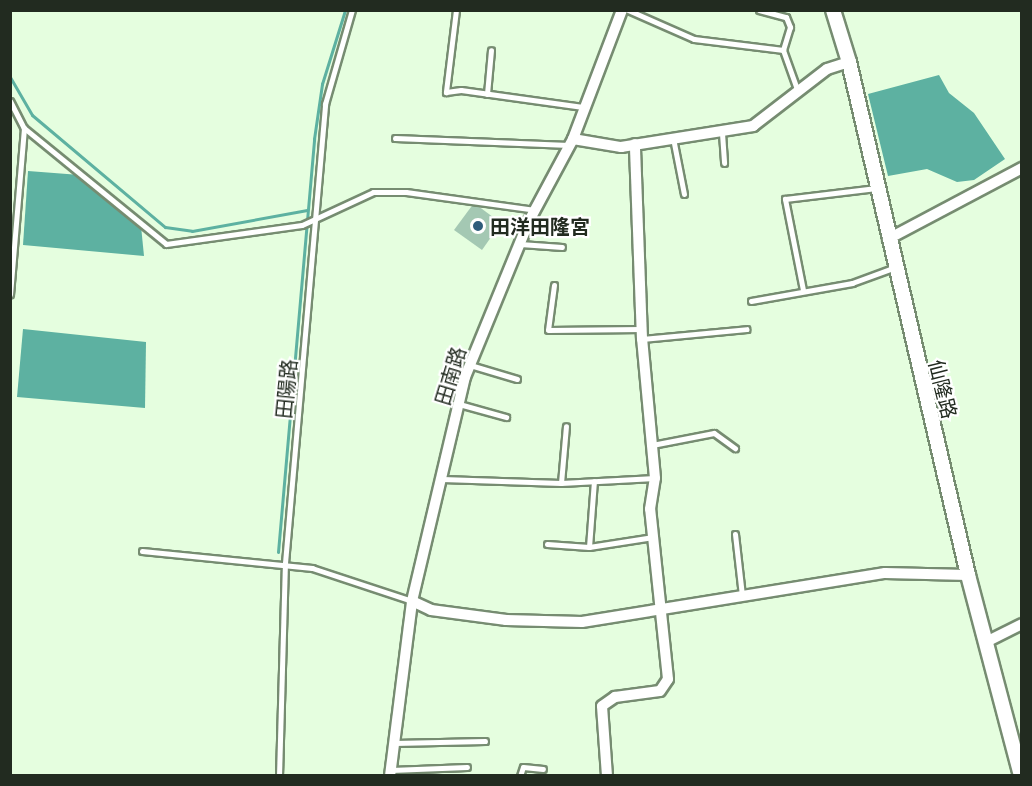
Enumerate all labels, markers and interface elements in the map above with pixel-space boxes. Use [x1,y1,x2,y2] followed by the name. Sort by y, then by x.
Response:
[490,214,590,238] place label: 田洋田隆宮
[471,219,485,233] marker: 田洋田隆宮
[430,344,470,408] street label: 田南路
[924,357,962,421] street label: 仙隆路
[271,358,301,420] street label: 田陽路

